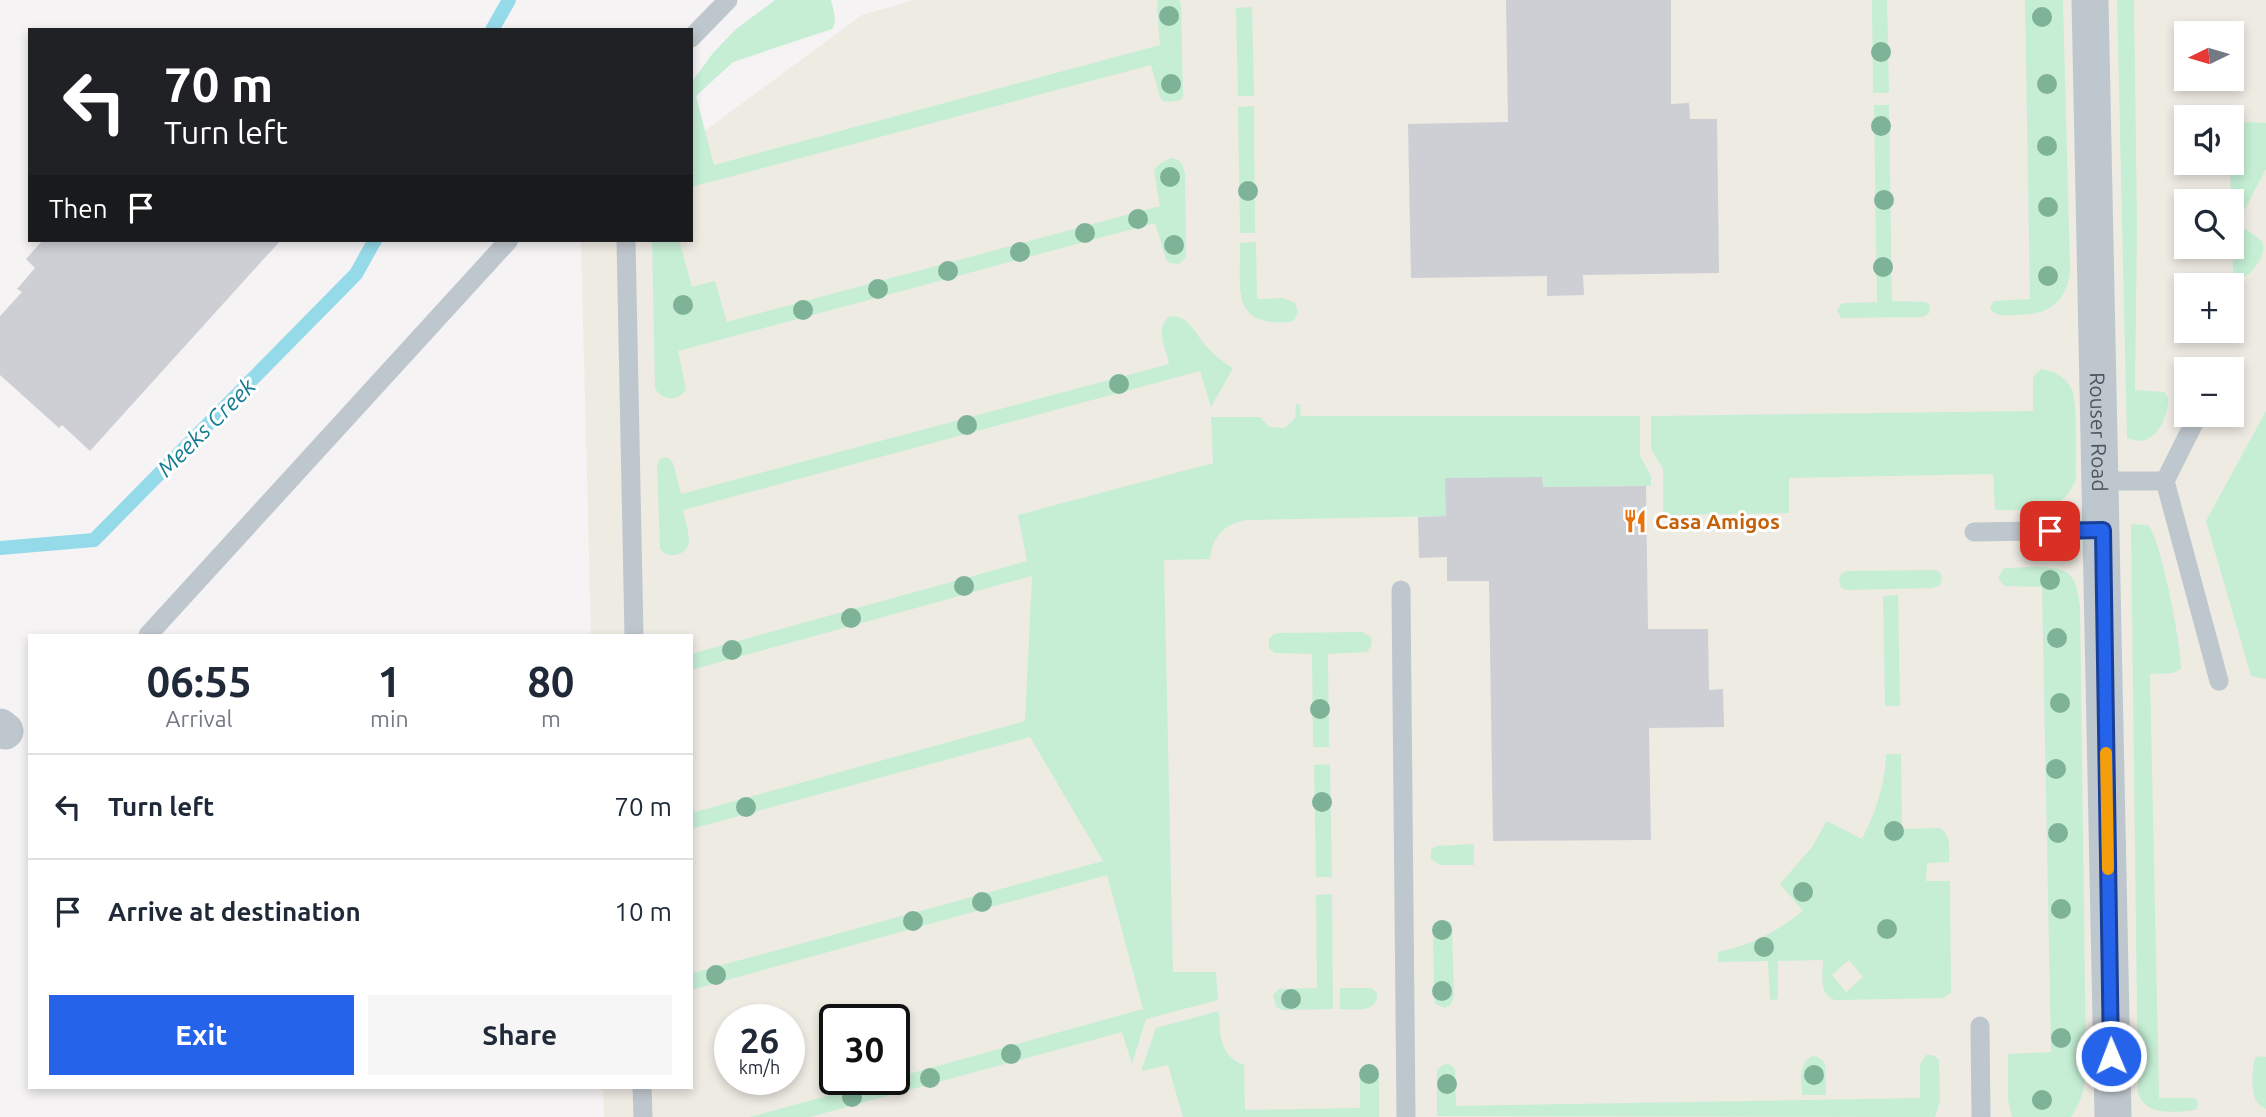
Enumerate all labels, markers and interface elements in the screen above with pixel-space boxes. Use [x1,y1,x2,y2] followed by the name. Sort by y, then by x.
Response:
[2174,21,2244,91] north arrow
[2174,21,2244,427] map controls
[49,56,140,147] icon: left
[164,56,273,111] text: 70 m
[2174,105,2244,175] button: sound
[164,114,288,150] text: Turn left
[122,189,160,227] icon: arrive
[2174,189,2244,259] button: search
[49,194,108,223] text: Then
[2174,273,2244,343] button: +
[2174,357,2244,427] button: −
[2086,372,2112,492] street label: Rouser Road
[152,373,260,481] water label: Meeks Creek
[2020,501,2080,561] pin
[1621,507,1649,535] restaurant icon: Casa Amigos
[1655,509,1780,533] place label: Casa Amigos
[2031,512,2069,550] icon: arrive
[146,658,252,705] text: 06:55
[378,658,401,705] text: 1
[527,658,575,705] text: 80
[166,706,233,731] text: Arrival
[370,706,409,731] text: min
[541,706,561,731] text: m
[49,788,87,826] icon: left
[108,792,214,821] text: Turn left
[614,792,672,821] text: 70 m
[49,893,87,931] icon: arrive
[108,897,361,926] text: Arrive at destination
[614,897,672,926] text: 10 m
[49,995,354,1075] button: Exit
[368,995,672,1075] button: Share
[819,1004,910,1095] speed limit sign: 30
[2074,1019,2148,1093] position arrow
[740,1020,779,1060] text: 26
[739,1057,780,1077] text: km/h

